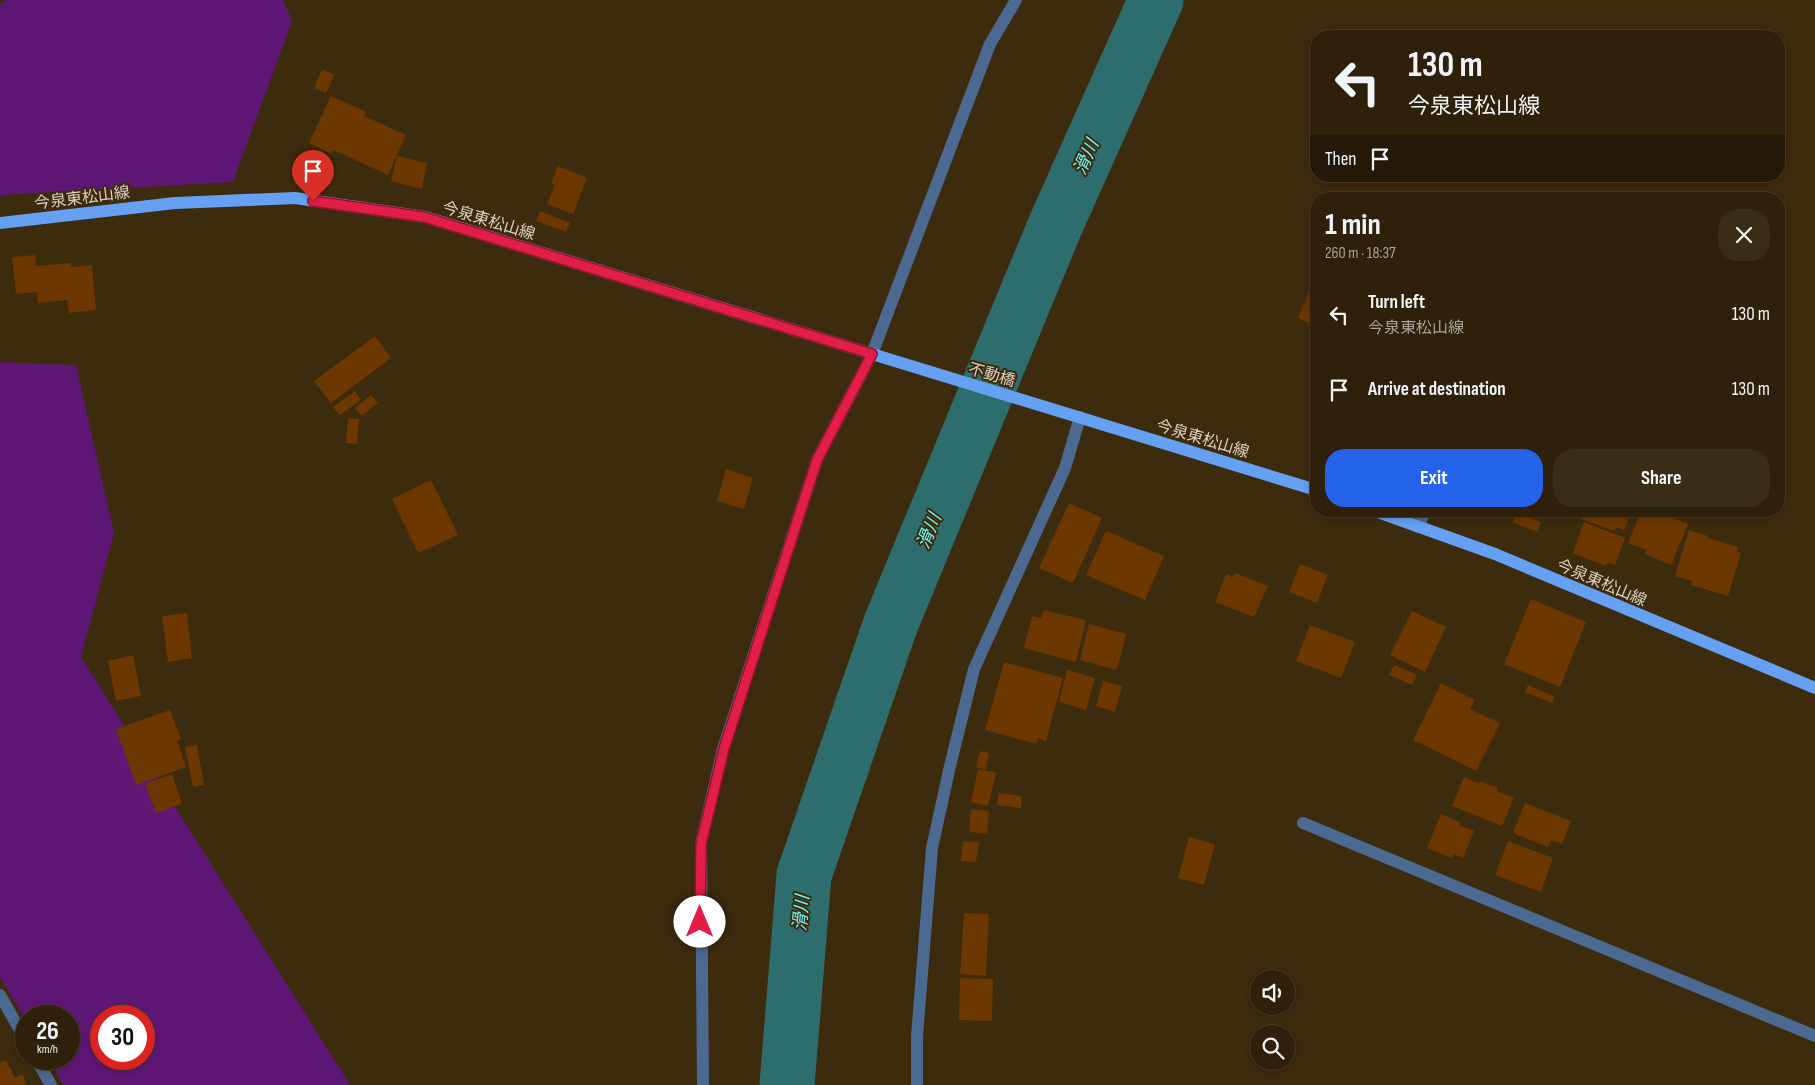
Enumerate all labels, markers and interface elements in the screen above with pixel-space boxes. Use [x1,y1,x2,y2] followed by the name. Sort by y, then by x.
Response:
[1408,44,1483,87] text: 130 m
[1325,50,1390,115] icon: left
[1408,93,1540,120] text: 今泉東松山線
[1070,135,1104,178] water label: 滑川
[1366,145,1394,173] icon: arrive
[1325,148,1356,171] text: Then
[292,150,334,201] pin
[299,157,327,185] icon: arrive
[33,183,131,214] street label: 今泉東松山線
[440,198,537,245] street label: 今泉東松山線
[1325,207,1381,243] text: 1 min
[1718,209,1770,261] button: close
[1325,244,1396,263] text: 260 m · 18:37
[1368,291,1425,314] text: Turn left
[1325,301,1353,329] icon: left
[1732,303,1770,326] text: 130 m
[1368,319,1464,338] text: 今泉東松山線
[966,360,1017,391] street label: 不動橋
[1325,376,1353,404] icon: arrive
[1368,378,1506,401] text: Arrive at destination
[1732,378,1770,401] text: 130 m
[1154,416,1251,463] street label: 今泉東松山線
[1325,449,1543,507] button: Exit
[1553,449,1770,507] button: Share
[913,509,947,552] water label: 滑川
[1554,556,1649,611] street label: 今泉東松山線
[789,892,814,932] water label: 滑川
[673,895,725,947] position arrow
[1250,970,1295,1070] map controls
[1250,970,1295,1015] button: sound
[90,1005,155,1070] speed limit sign: 30
[36,1016,59,1047] text: 26
[1250,1025,1295,1070] button: search
[37,1042,58,1057] text: km/h

